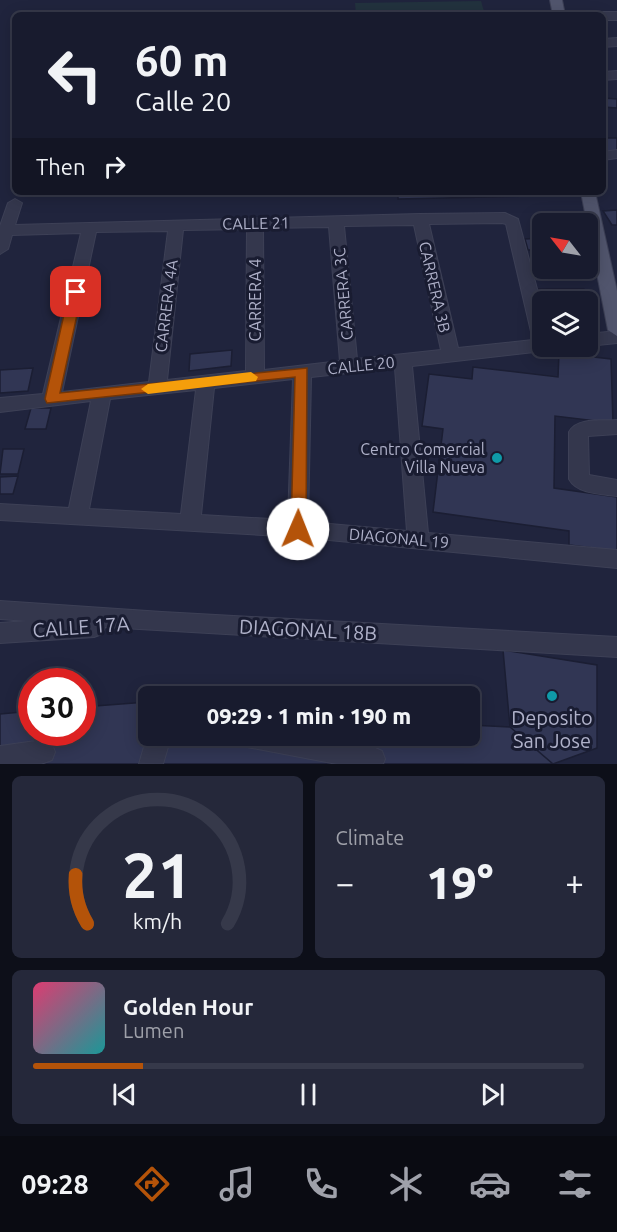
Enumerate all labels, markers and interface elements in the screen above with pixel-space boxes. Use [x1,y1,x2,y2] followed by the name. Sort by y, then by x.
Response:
[36,36,114,114] icon: left
[135,37,229,84] text: 60 m
[135,86,231,116] text: Calle 20
[98,150,131,183] icon: right
[36,154,86,179] text: Then
[222,213,290,233] street label: CALLE 21
[532,213,598,279] north arrow
[532,213,598,357] map controls
[416,240,454,334] street label: CARRERA 3B
[330,247,356,341] street label: CARRERA 3C
[151,258,181,353] street label: CARRERA 4A
[246,258,264,342] street label: CARRERA 4
[50,266,101,317] pin
[59,275,92,308] icon: arrive
[532,291,598,357] button: layers
[326,353,396,377] street label: CALLE 20
[360,440,485,476] place label: Centro Comercial Villa Nueva
[490,451,504,465] marker: Centro Comercial Villa Nueva
[266,497,330,561] position arrow
[348,525,450,551] street label: DIAGONAL 19
[32,612,130,641] street label: CALLE 17A
[238,614,378,645] street label: DIAGONAL 18B
[18,668,96,746] speed limit sign: 30
[545,689,559,703] marker: Deposito San Jose
[207,703,411,728] text: 09:29 · 1 min · 190 m
[511,706,593,752] place label: Deposito San Jose
[336,826,404,849] text: Climate
[122,840,192,910] text: 21
[426,857,493,908] text: 19°
[336,864,354,901] text: −
[565,864,584,901] text: +
[132,909,182,933] text: km/h
[123,994,253,1019] text: Golden Hour
[123,1019,184,1042] text: Lumen
[108,1078,141,1111] icon: previous
[292,1078,325,1111] icon: pause
[476,1078,509,1111] icon: next
[131,1163,173,1205] icon: directions
[216,1163,258,1205] icon: music
[300,1163,342,1205] icon: phone
[385,1163,427,1205] icon: climate
[469,1163,511,1205] icon: car
[554,1163,596,1205] icon: filters
[21,1169,89,1199] text: 09:28

